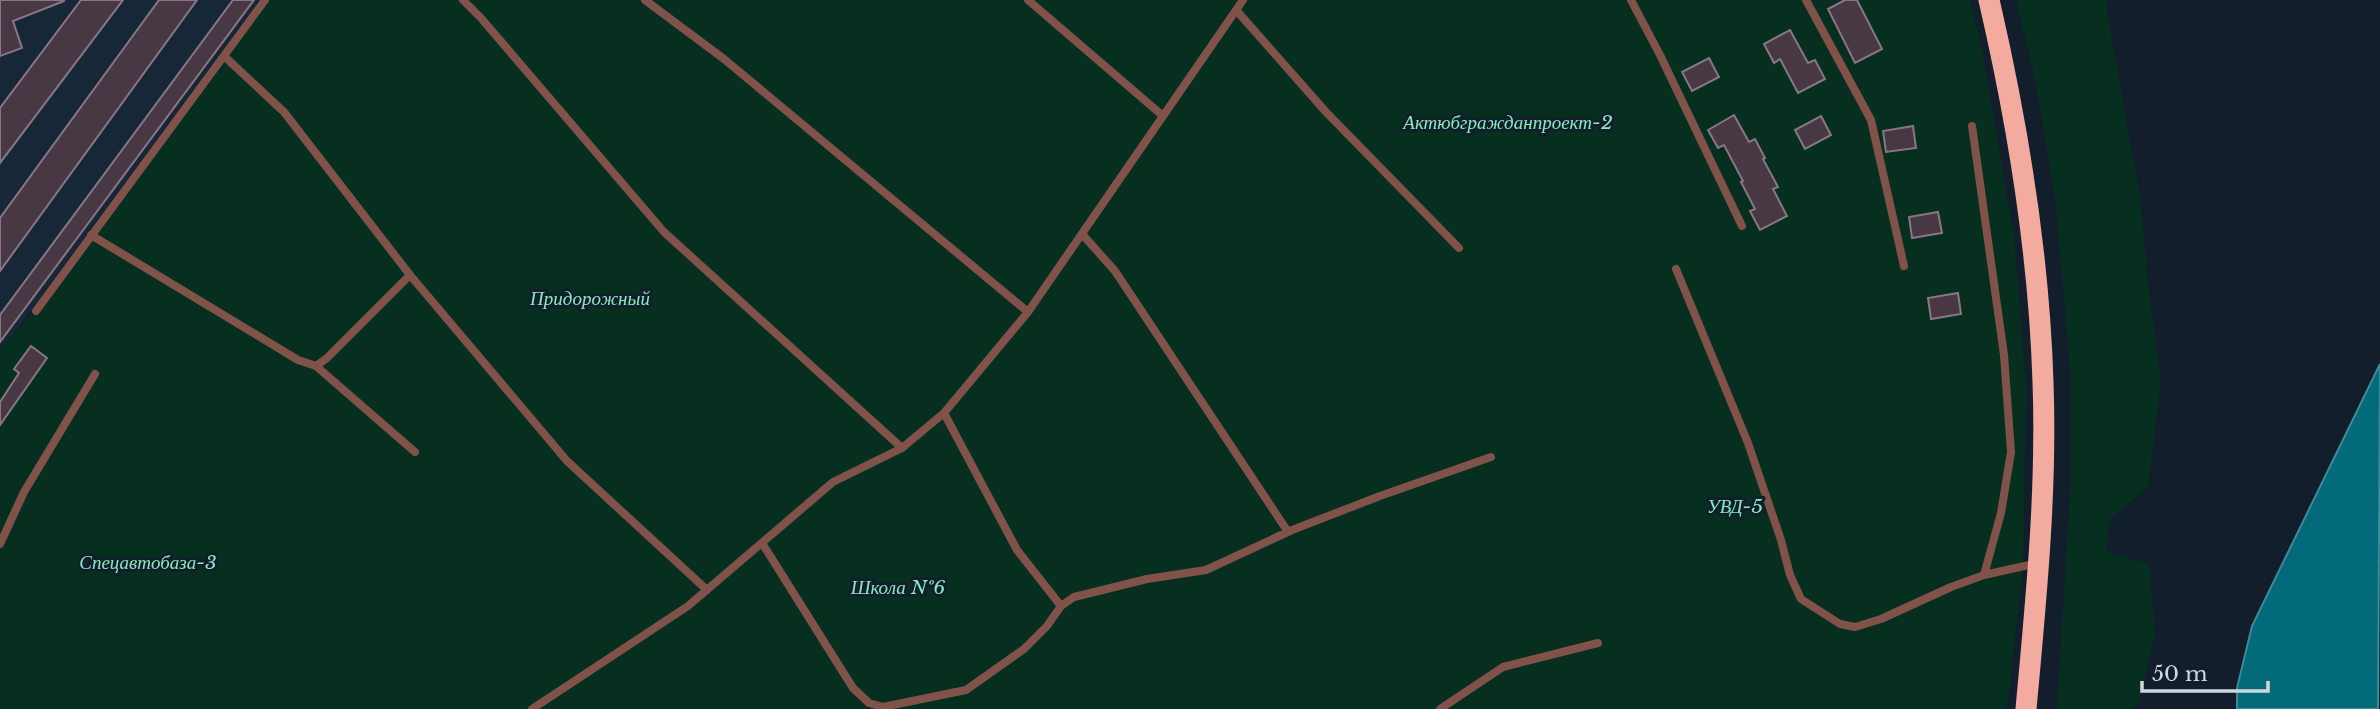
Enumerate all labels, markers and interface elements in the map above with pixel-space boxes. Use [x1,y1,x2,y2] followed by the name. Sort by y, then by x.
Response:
[1401,111,1613,134] park label: Актюбгражданпроект-2
[529,287,650,310] park label: Придорожный
[1707,495,1763,518] park label: УВД-5
[79,551,217,574] park label: Спецавтобаза-3
[850,576,945,599] park label: Школа №6
[2142,650,2268,694] scale bar
[2152,661,2208,687] text: 50 m

